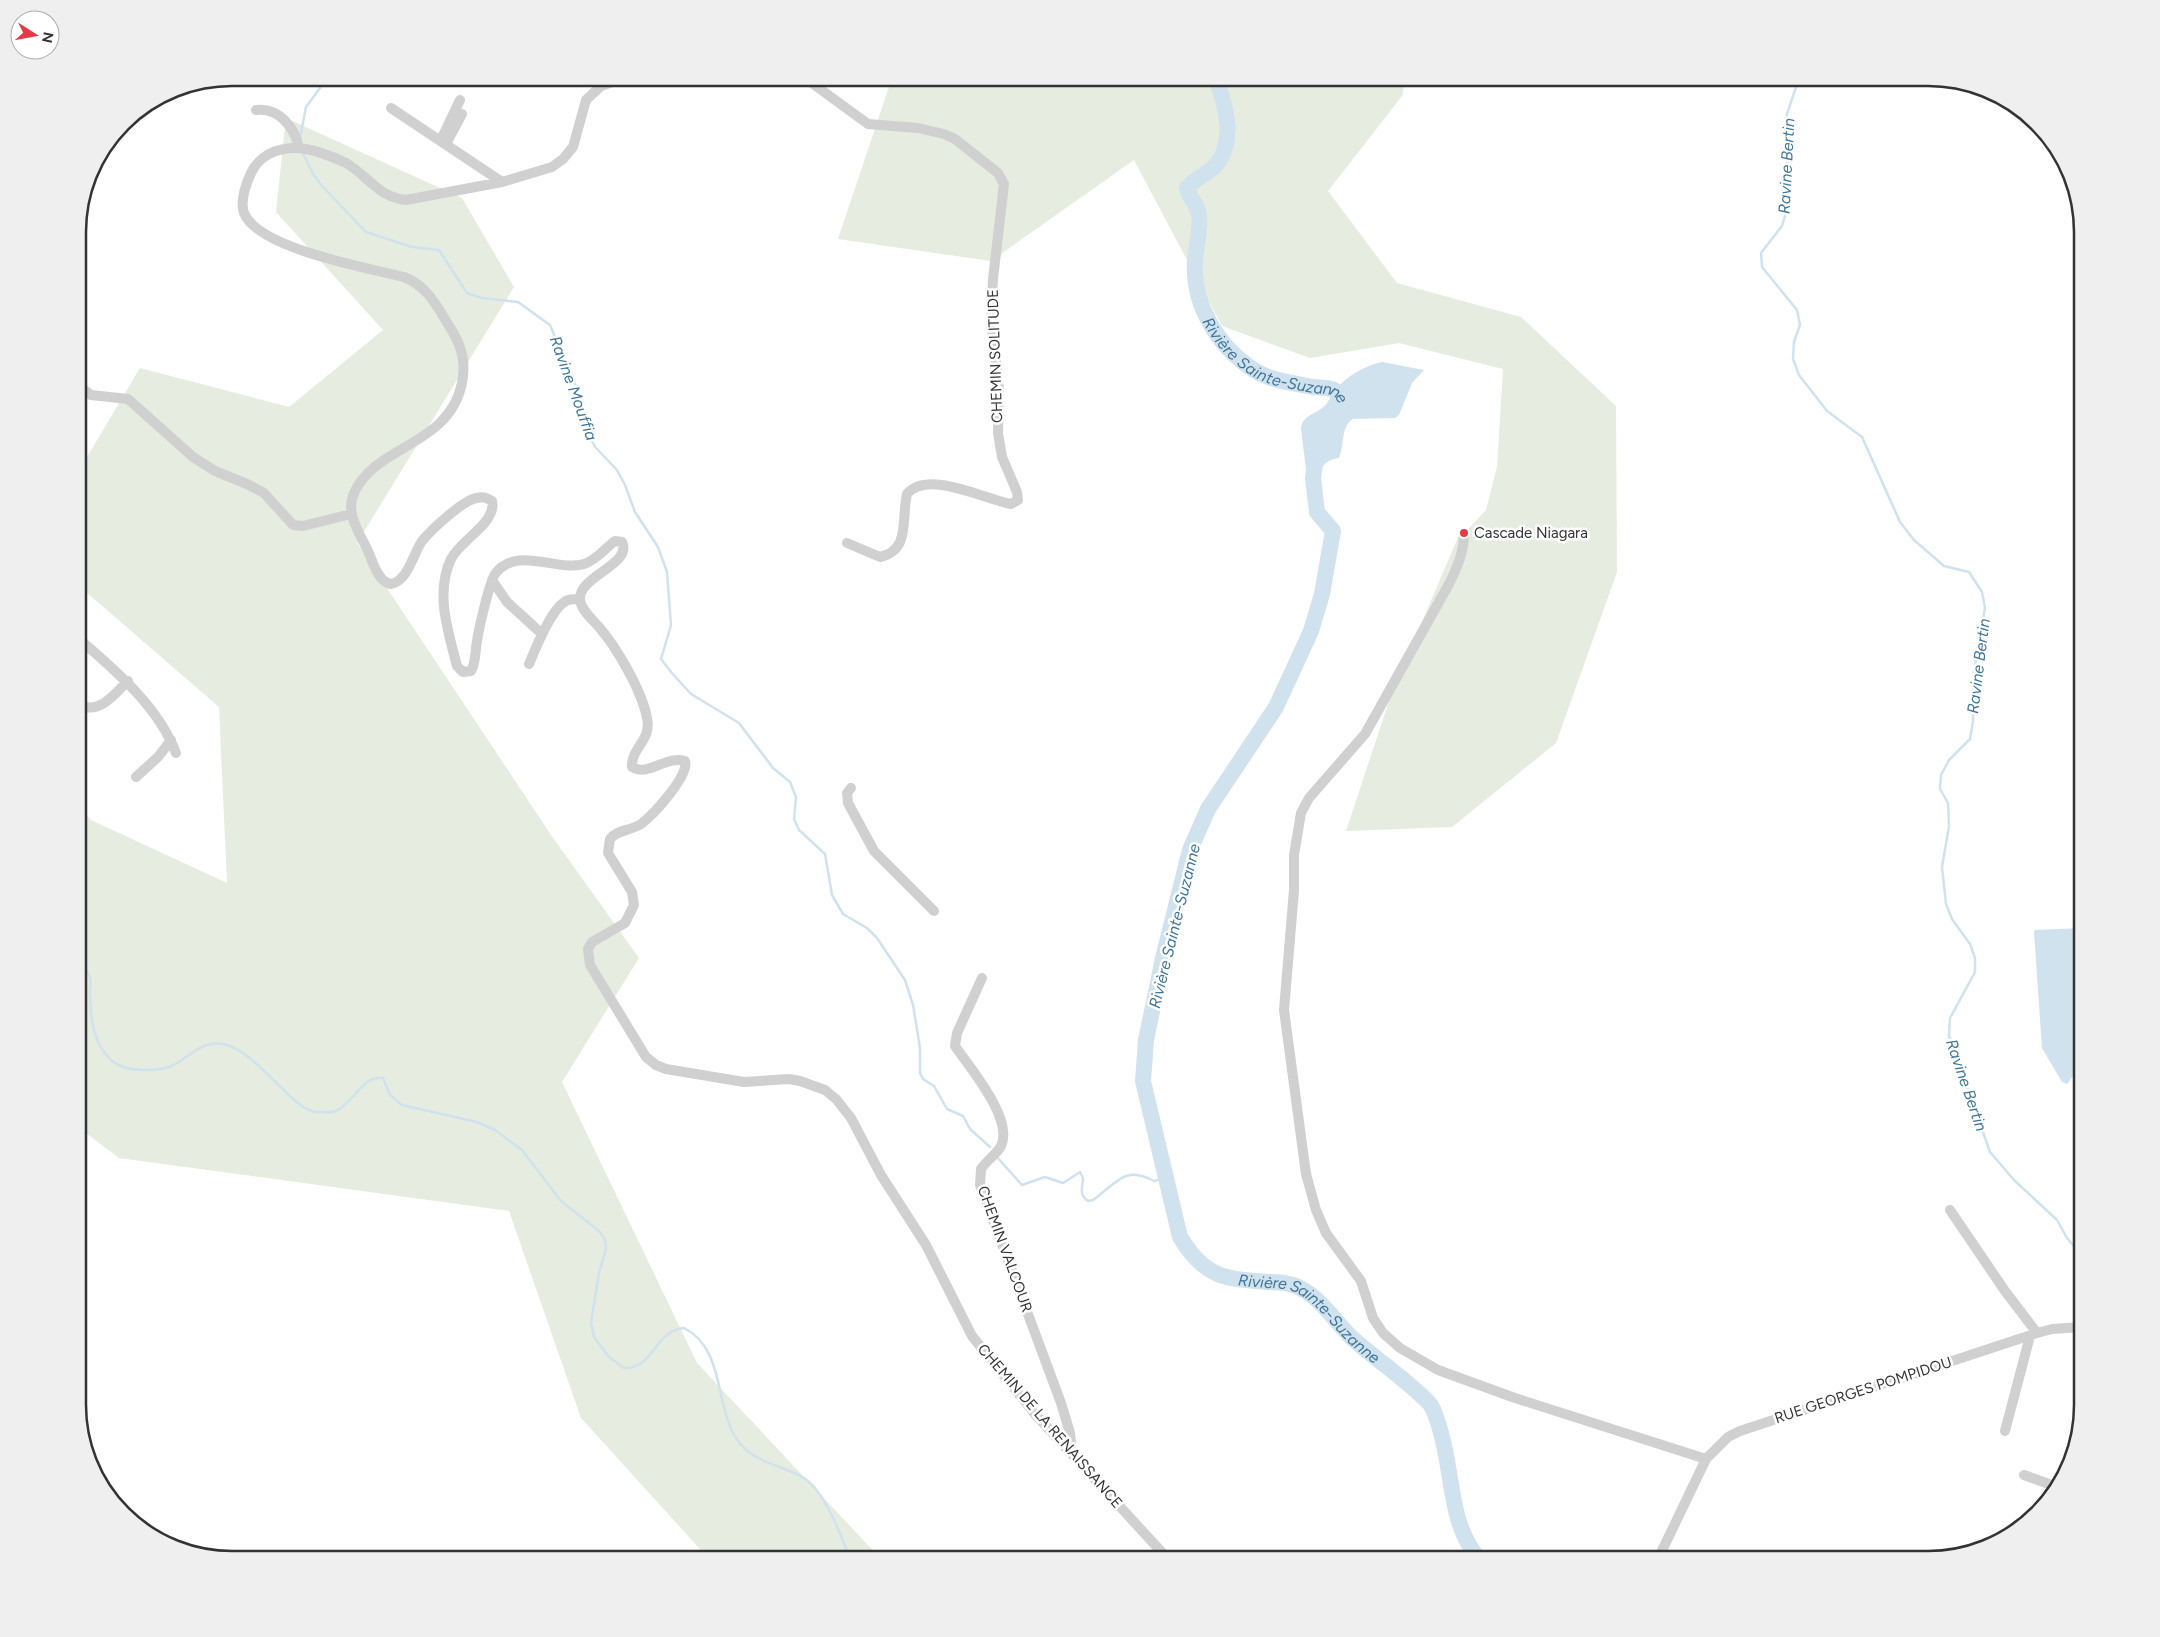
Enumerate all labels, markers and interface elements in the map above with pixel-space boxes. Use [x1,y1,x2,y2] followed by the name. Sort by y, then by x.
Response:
[10,10,60,60] north arrow
[38,30,57,44] text: N
[1775,118,1799,214] water label: Ravine Bertin
[984,289,1006,423] street label: CHEMIN SOLITUDE
[1199,314,1352,406] water label: Rivière Sainte-Suzanne
[546,333,601,443] water label: Ravine Mouffia
[1474,524,1588,542] place label: Cascade Niagara
[1458,527,1470,539] marker: Cascade Niagara
[1963,617,1994,715] water label: Ravine Bertin
[1145,842,1204,1010] water label: Rivière Sainte-Suzanne
[1942,1037,1991,1134] water label: Ravine Bertin
[974,1183,1036,1315] street label: CHEMIN VALCOUR
[1237,1270,1384,1368] water label: Rivière Sainte-Suzanne
[974,1340,1126,1512] street label: CHEMIN DE LA RENAISSANCE
[1772,1353,1954,1427] street label: RUE GEORGES POMPIDOU

